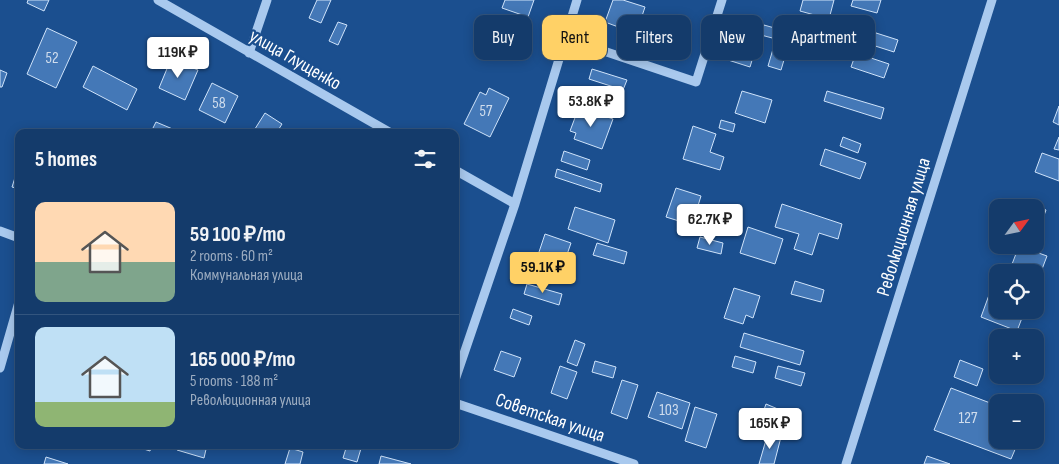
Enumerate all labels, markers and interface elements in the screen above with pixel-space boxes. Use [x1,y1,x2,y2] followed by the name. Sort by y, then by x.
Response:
[474,15,532,60] chip: Buy
[542,15,607,60] chip: Rent
[617,15,691,60] chip: Filters
[701,15,763,60] chip: New
[773,15,875,60] chip: Apartment
[245,25,345,95] street label: улица Глущенко
[137,36,219,79] pin: 119K ₽
[158,43,198,62] text: 119K ₽
[45,49,59,68] house number: 52
[545,86,637,128] pin: 53.8K ₽
[568,92,614,111] text: 53.8K ₽
[212,94,226,113] house number: 58
[480,102,493,121] house number: 57
[411,145,439,173] icon: filters
[35,147,97,172] text: 5 homes
[872,155,936,299] street label: Революционная улица
[989,199,1044,254] north arrow
[989,199,1044,449] map controls
[664,204,756,246] pin: 62.7K ₽
[688,210,732,229] text: 62.7K ₽
[75,222,135,282] icon: home
[190,222,286,247] text: 59 100 ₽/mo
[190,247,273,266] text: 2 rooms · 60 m²
[497,252,589,294] pin: 59.1K ₽
[521,258,565,277] text: 59.1K ₽
[989,264,1044,319] button: locate
[190,266,303,285] text: Коммунальная улица
[989,329,1044,384] button: +
[75,347,135,407] icon: home
[190,347,296,372] text: 165 000 ₽/mo
[190,372,278,391] text: 5 rooms · 188 m²
[492,389,608,447] street label: Советская улица
[190,391,311,410] text: Революционная улица
[989,394,1044,449] button: −
[659,401,679,420] house number: 103
[729,408,811,450] pin: 165K ₽
[959,409,978,428] house number: 127
[750,414,790,433] text: 165K ₽

